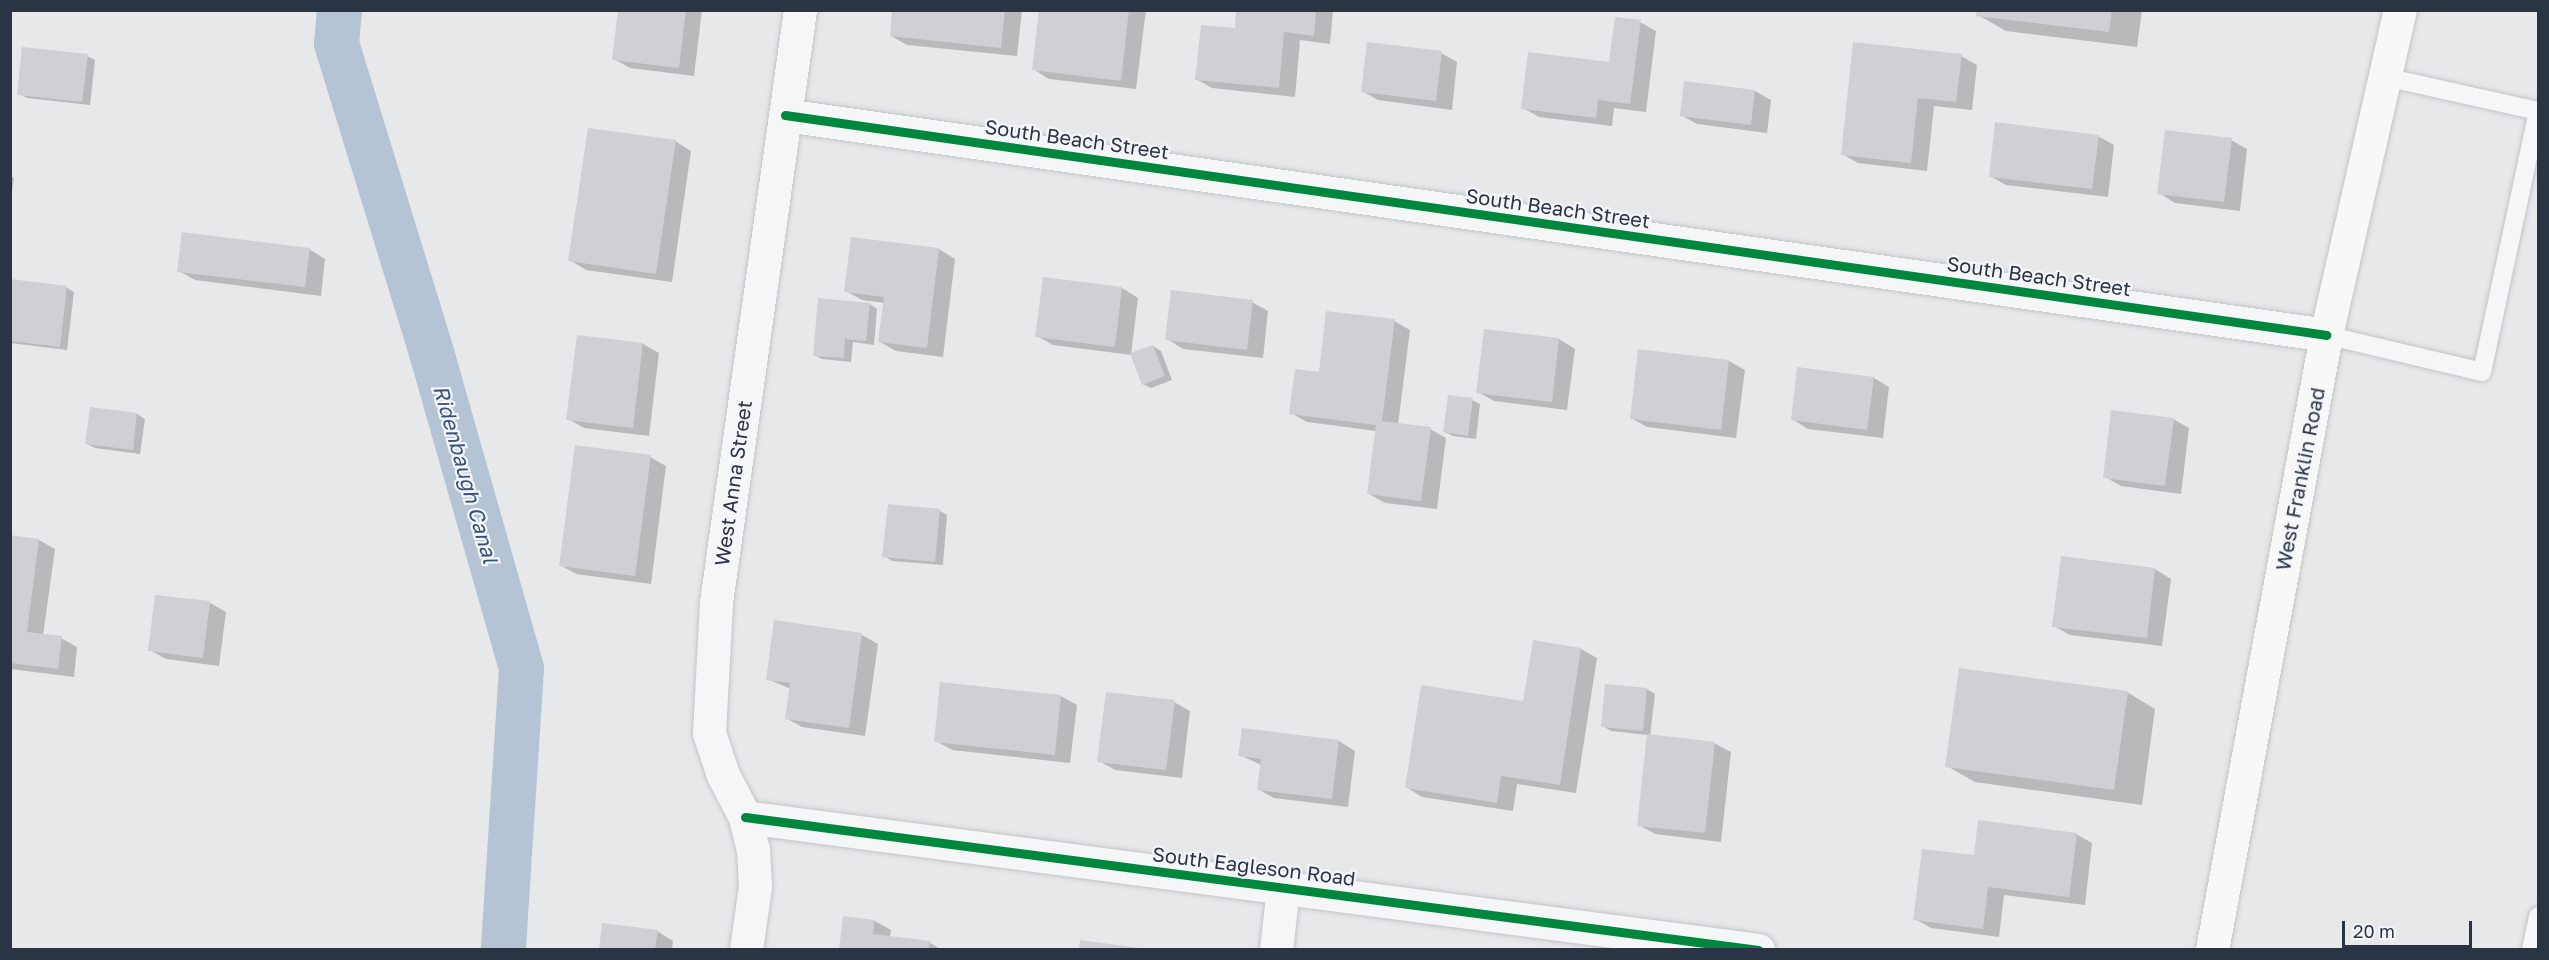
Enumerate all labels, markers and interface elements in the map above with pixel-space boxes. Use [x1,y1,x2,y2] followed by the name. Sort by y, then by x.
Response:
[983,114,1171,164] street label: South Beach Street
[1464,183,1652,233] street label: South Beach Street
[1945,251,2133,301] street label: South Beach Street
[429,382,503,566] water label: Ridenbaugh Canal
[2270,385,2330,573] street label: West Franklin Road
[709,399,757,567] street label: West Anna Street
[1151,842,1357,890] street label: South Eagleson Road
[2345,909,2476,947] scale bar
[2353,920,2395,942] text: 20 m

